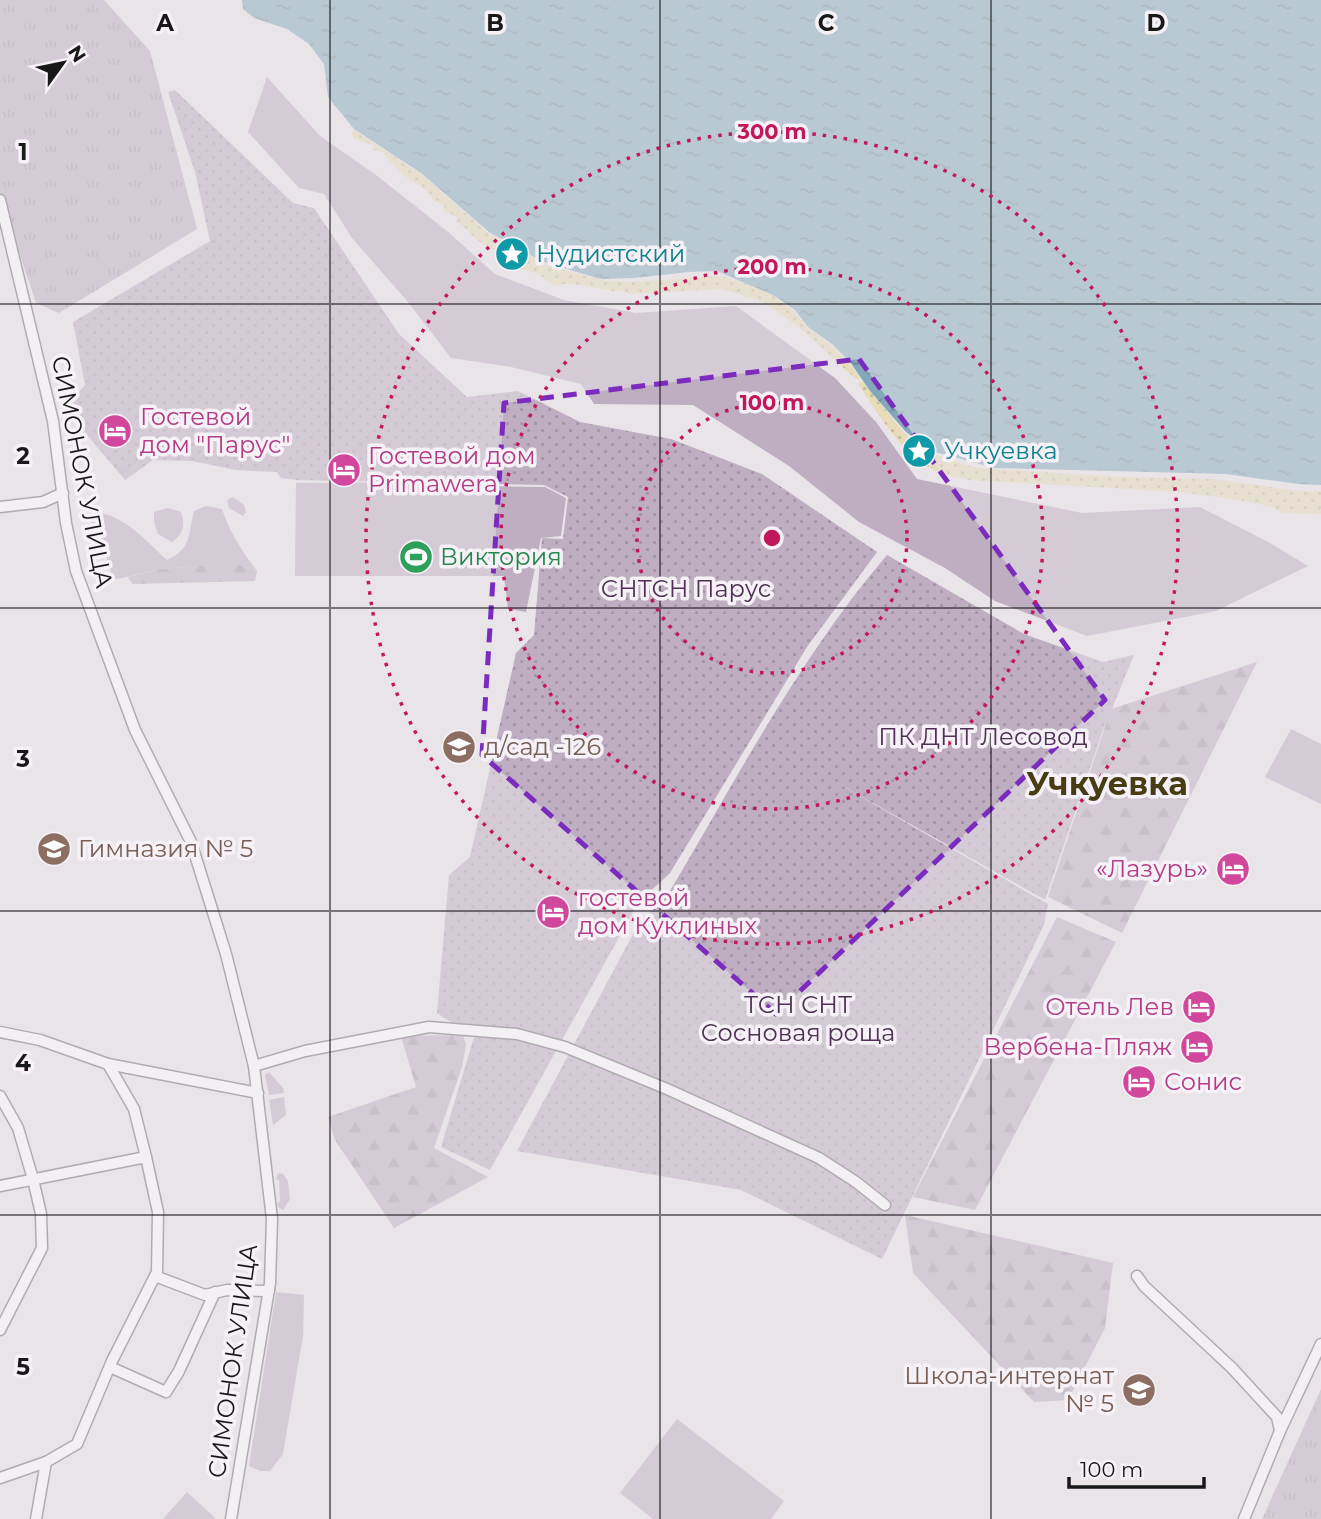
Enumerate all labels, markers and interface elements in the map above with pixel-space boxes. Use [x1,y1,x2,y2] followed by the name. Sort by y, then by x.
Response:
[155,9,174,37] text: A
[486,9,504,37] text: B
[818,9,835,37] text: C
[1147,9,1166,37] text: D
[28,28,98,98] north arrow
[63,41,91,67] text: N
[737,119,806,144] text: 300 m
[18,138,28,166] text: 1
[493,235,531,273] place icon: Нудистский
[536,239,685,268] place label: Нудистский
[738,254,806,279] text: 200 m
[46,353,119,591] street label: СИМОНОК УЛИЦА
[740,390,804,415] text: 100 m
[140,402,290,459] place label: Гостевой дом "Парус"
[96,412,134,450] hotel icon: Гостевой дом "Парус"
[900,432,938,470] place icon: Учкуевка
[944,436,1058,465] place label: Учкуевка
[368,441,536,498] place label: Гостевой дом Primawera
[16,442,30,470] text: 2
[325,451,363,489] hotel icon: Гостевой дом Primawera
[760,526,784,550] centre of rings
[397,538,435,576] sports icon: Виктория
[440,542,562,571] place label: Виктория
[601,574,771,603] park label: СНТСН Парус
[878,722,1088,751] park label: ПК ДНТ Лесовод
[440,728,478,766] school or university icon: д/сад -126
[484,732,601,761] place label: д/сад -126
[15,745,30,773] text: 3
[1026,764,1188,803] district label: Учкуевка
[35,830,73,868] school or university icon: Гимназия № 5
[78,834,253,863] place label: Гимназия № 5
[1214,850,1252,888] hotel icon: «Лазурь»
[1096,854,1208,883] place label: «Лазурь»
[578,883,757,940] place label: гостевой дом Куклиных
[534,893,572,931] hotel icon: гостевой дом Куклиных
[1180,988,1218,1026] hotel icon: Отель Лев
[701,990,895,1047] park label: ТСН СНТ Сосновая роща
[1045,992,1174,1021] place label: Отель Лев
[1178,1028,1216,1066] hotel icon: Вербена-Пляж
[983,1032,1172,1061] place label: Вербена-Пляж
[15,1049,31,1077] text: 4
[1120,1063,1158,1101] hotel icon: Сонис
[1164,1067,1242,1096] place label: Сонис
[202,1242,263,1480] street label: СИМОНОК УЛИЦА
[16,1353,30,1381] text: 5
[904,1361,1115,1418] place label: Школа-интернат № 5
[1120,1371,1158,1409] school or university icon: Школа-интернат № 5
[1069,1446,1204,1490] scale bar
[1080,1457,1143,1482] text: 100 m

